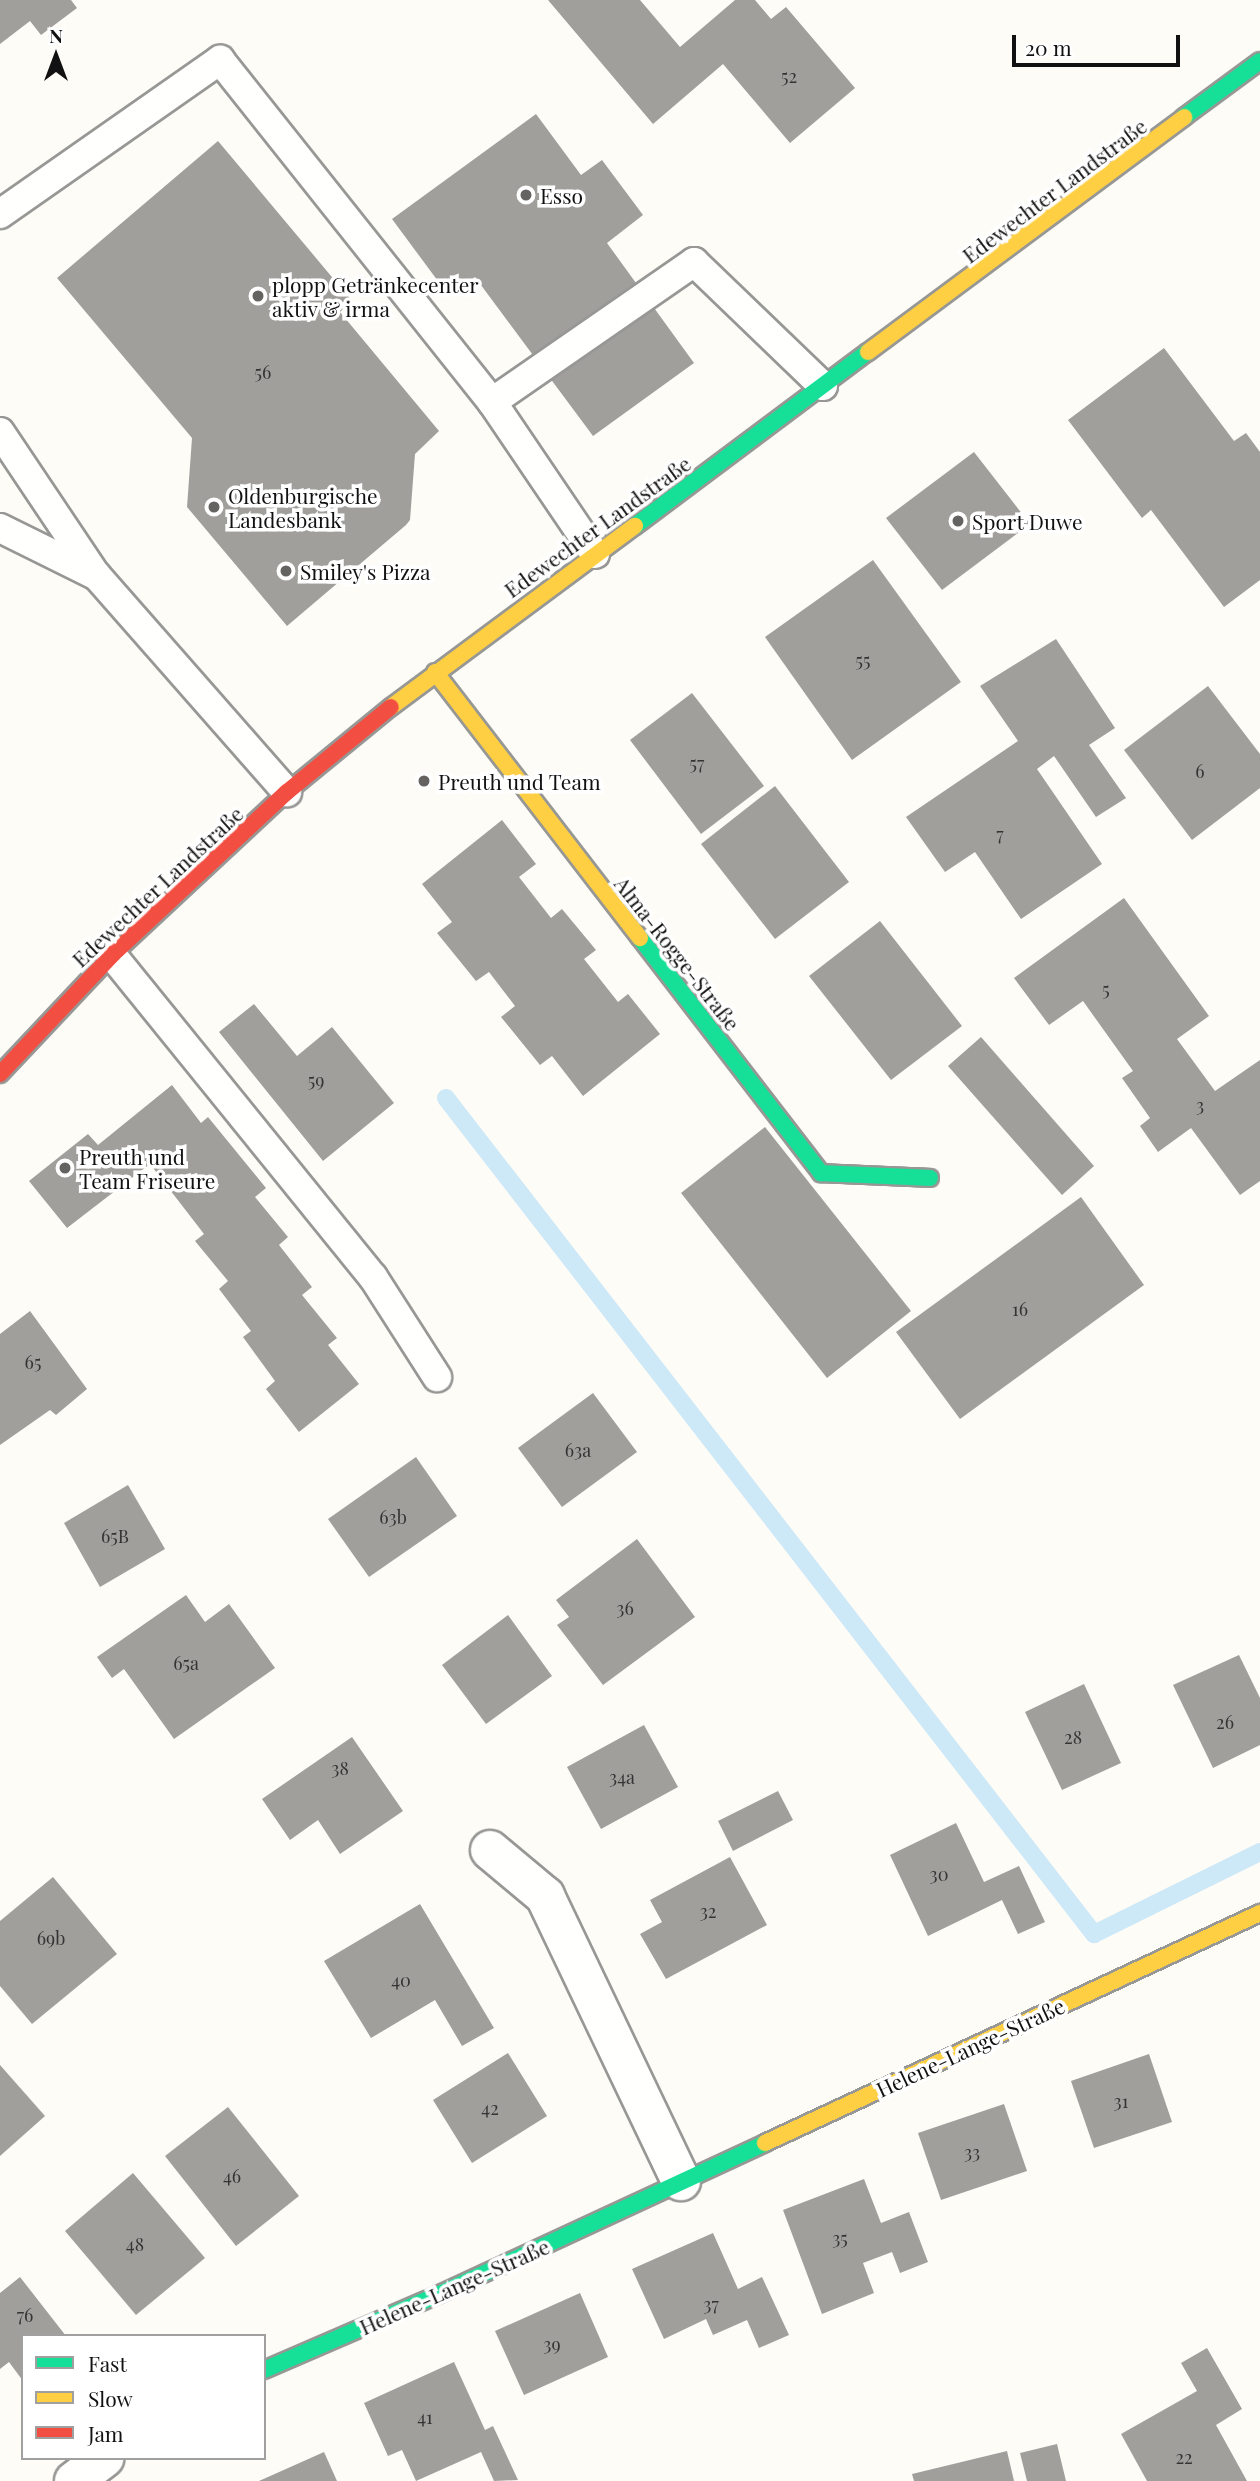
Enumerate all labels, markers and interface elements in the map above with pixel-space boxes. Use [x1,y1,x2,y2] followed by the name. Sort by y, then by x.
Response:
[21,21,91,91] north arrow
[1015,21,1183,65] scale bar
[49,22,63,48] text: N
[1025,33,1072,61] text: 20 m
[781,65,797,87] house number: 52
[957,112,1151,268] street label: Edewechter Landstraße
[540,182,583,208] place label: Esso
[518,187,534,203] marker: Esso
[272,271,479,321] place label: plopp Getränkecenter aktiv & irma
[250,288,266,304] marker: plopp Getränkecenter aktiv & irma
[255,361,271,383] house number: 56
[499,450,695,602] street label: Edewechter Landstraße
[228,482,378,532] place label: Oldenburgische Landesbank
[206,499,222,515] marker: Oldenburgische Landesbank
[972,508,1083,534] place label: Sport Duwe
[950,513,966,529] marker: Sport Duwe
[300,558,430,584] place label: Smiley's Pizza
[278,563,294,579] marker: Smiley's Pizza
[856,649,870,671] house number: 55
[690,752,704,774] house number: 57
[1195,760,1205,782] house number: 6
[438,768,601,794] place label: Preuth und Team
[416,773,432,789] marker: Preuth und Team
[66,800,248,972] street label: Edewechter Landstraße
[996,823,1004,845] house number: 7
[610,871,746,1035] street label: Alma-Rogge-Straße
[1102,978,1110,1000] house number: 5
[308,1069,324,1091] house number: 59
[1196,1094,1204,1116] house number: 3
[79,1143,215,1193] place label: Preuth und Team Friseure
[57,1160,73,1176] marker: Preuth und Team Friseure
[1012,1298,1028,1320] house number: 16
[25,1351,41,1373] house number: 65
[565,1439,591,1461] house number: 63a
[379,1506,407,1528] house number: 63b
[101,1525,129,1547] house number: 65B
[616,1597,634,1619] house number: 36
[173,1652,199,1674] house number: 65a
[1216,1711,1234,1733] house number: 26
[1064,1726,1082,1748] house number: 28
[331,1757,349,1779] house number: 38
[609,1766,635,1788] house number: 34a
[930,1863,948,1885] house number: 30
[700,1900,716,1922] house number: 32
[37,1927,65,1949] house number: 69b
[391,1969,411,1991] house number: 40
[872,1992,1068,2102] street label: Helene-Lange-Straße
[1114,2090,1128,2112] house number: 31
[481,2097,499,2119] house number: 42
[964,2141,980,2163] house number: 33
[223,2165,241,2187] house number: 46
[832,2227,848,2249] house number: 35
[126,2233,144,2255] house number: 48
[355,2233,553,2339] street label: Helene-Lange-Straße
[703,2293,719,2315] house number: 37
[17,2304,33,2326] house number: 76
[543,2333,561,2355] house number: 39
[21,2334,266,2460] legend
[88,2349,127,2377] text: Fast
[88,2384,133,2412] text: Slow
[417,2406,433,2428] house number: 41
[88,2419,124,2447] text: Jam
[1175,2446,1193,2468] house number: 22

